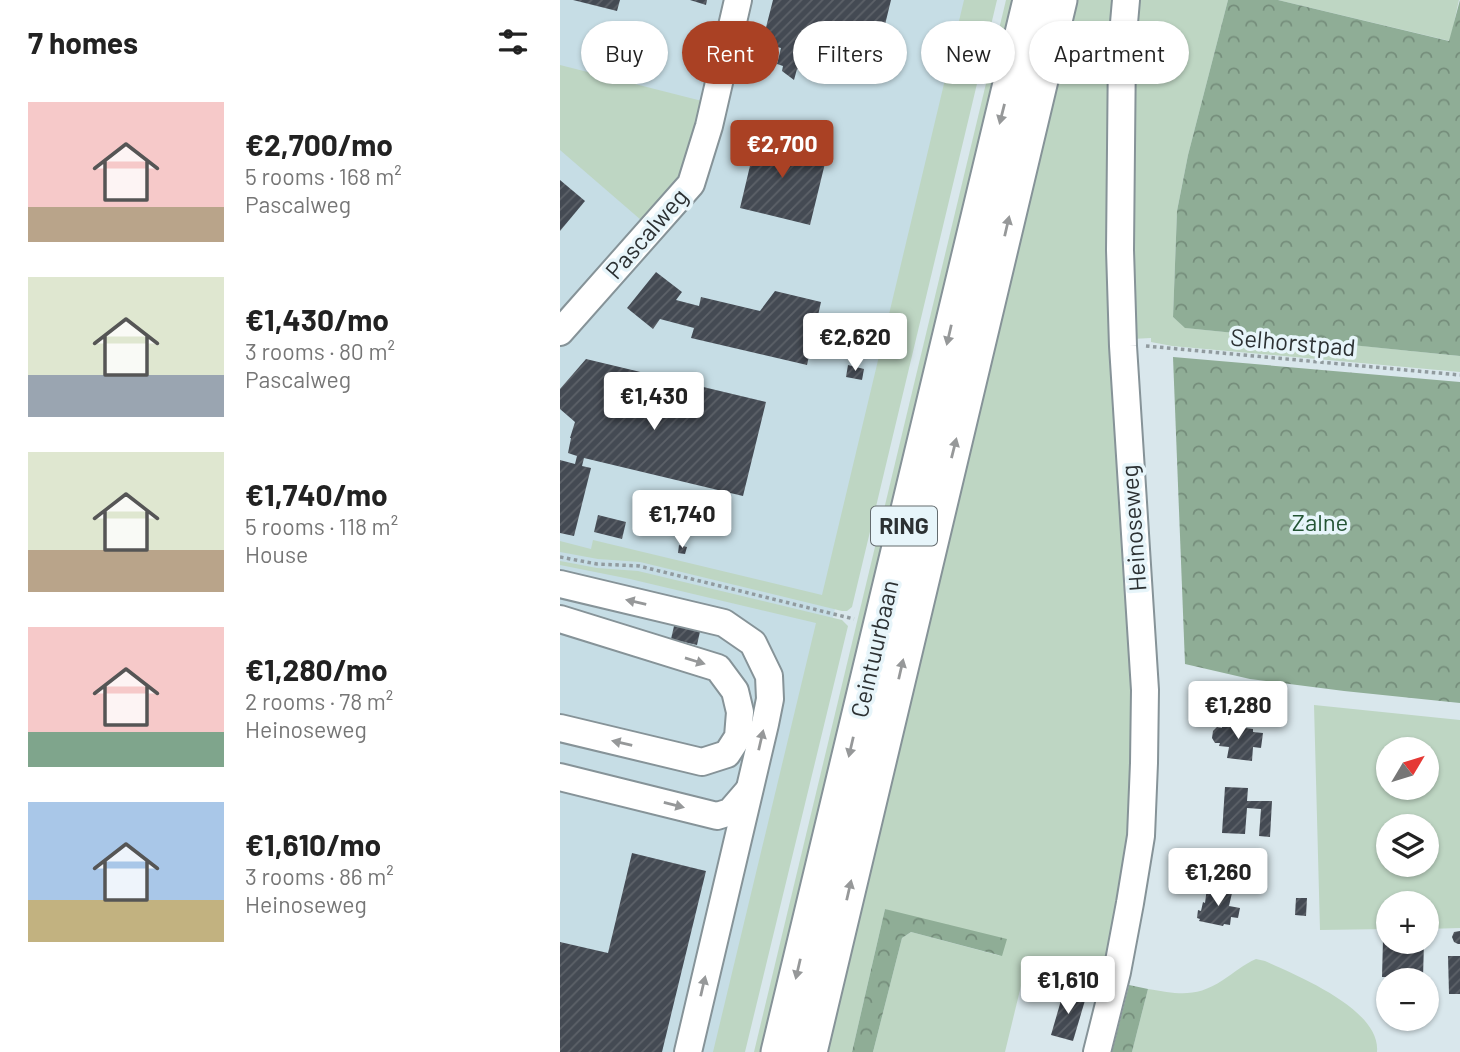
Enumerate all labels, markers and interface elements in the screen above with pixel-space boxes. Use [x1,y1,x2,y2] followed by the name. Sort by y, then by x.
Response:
[581,21,668,84] chip: Buy
[682,21,779,84] chip: Rent
[793,21,907,84] chip: Filters
[921,21,1015,84] chip: New
[1029,21,1189,84] chip: Apartment
[494,23,532,61] icon: filters
[28,24,138,60] text: 7 homes
[996,103,1007,125] one-way arrow
[725,120,839,180] pin: €2,700
[245,126,393,162] text: €2,700/mo
[746,129,818,157] text: €2,700
[84,130,168,214] icon: home
[245,162,402,190] text: 5 rooms · 168 m²
[599,182,693,284] street label: Pascalweg
[245,190,351,218] text: Pascalweg
[1002,215,1013,237] one-way arrow
[245,301,389,337] text: €1,430/mo
[84,305,168,389] icon: home
[798,314,912,373] pin: €2,620
[819,322,891,350] text: €2,620
[1229,322,1357,361] street label: Selhorstpad
[943,324,954,346] one-way arrow
[245,337,395,365] text: 3 rooms · 80 m²
[245,365,351,393] text: Pascalweg
[597,372,711,432] pin: €1,430
[620,381,688,409] text: €1,430
[949,437,960,459] one-way arrow
[1114,464,1151,592] street label: Heinoseweg
[245,476,388,512] text: €1,740/mo
[84,480,168,564] icon: home
[625,490,739,550] pin: €1,740
[648,499,716,527] text: €1,740
[871,506,937,546] road number: RING
[1292,507,1348,536] park label: Zalne
[245,512,398,540] text: 5 rooms · 118 m²
[245,540,308,568] text: House
[844,577,903,720] street label: Ceintuurbaan
[625,596,647,607] one-way arrow
[245,651,388,687] text: €1,280/mo
[84,655,168,739] icon: home
[685,656,706,667] one-way arrow
[896,658,907,680] one-way arrow
[1181,682,1295,741] pin: €1,280
[245,687,393,715] text: 2 rooms · 78 m²
[1204,690,1272,718] text: €1,280
[245,715,367,743] text: Heinoseweg
[756,729,767,751] one-way arrow
[845,736,856,758] one-way arrow
[611,737,633,748] one-way arrow
[1376,737,1438,800] north arrow
[1376,737,1439,1031] map controls
[663,800,685,811] one-way arrow
[1376,814,1439,877] button: layers
[245,826,381,862] text: €1,610/mo
[84,830,168,914] icon: home
[1161,848,1275,908] pin: €1,260
[1184,857,1252,885] text: €1,260
[245,862,394,890] text: 3 rooms · 86 m²
[844,879,855,901] one-way arrow
[245,890,367,918] text: Heinoseweg
[1376,891,1439,954] button: +
[1011,956,1125,1016] pin: €1,610
[793,958,804,980] one-way arrow
[1037,965,1099,993] text: €1,610
[1376,968,1439,1031] button: −
[698,974,709,996] one-way arrow

